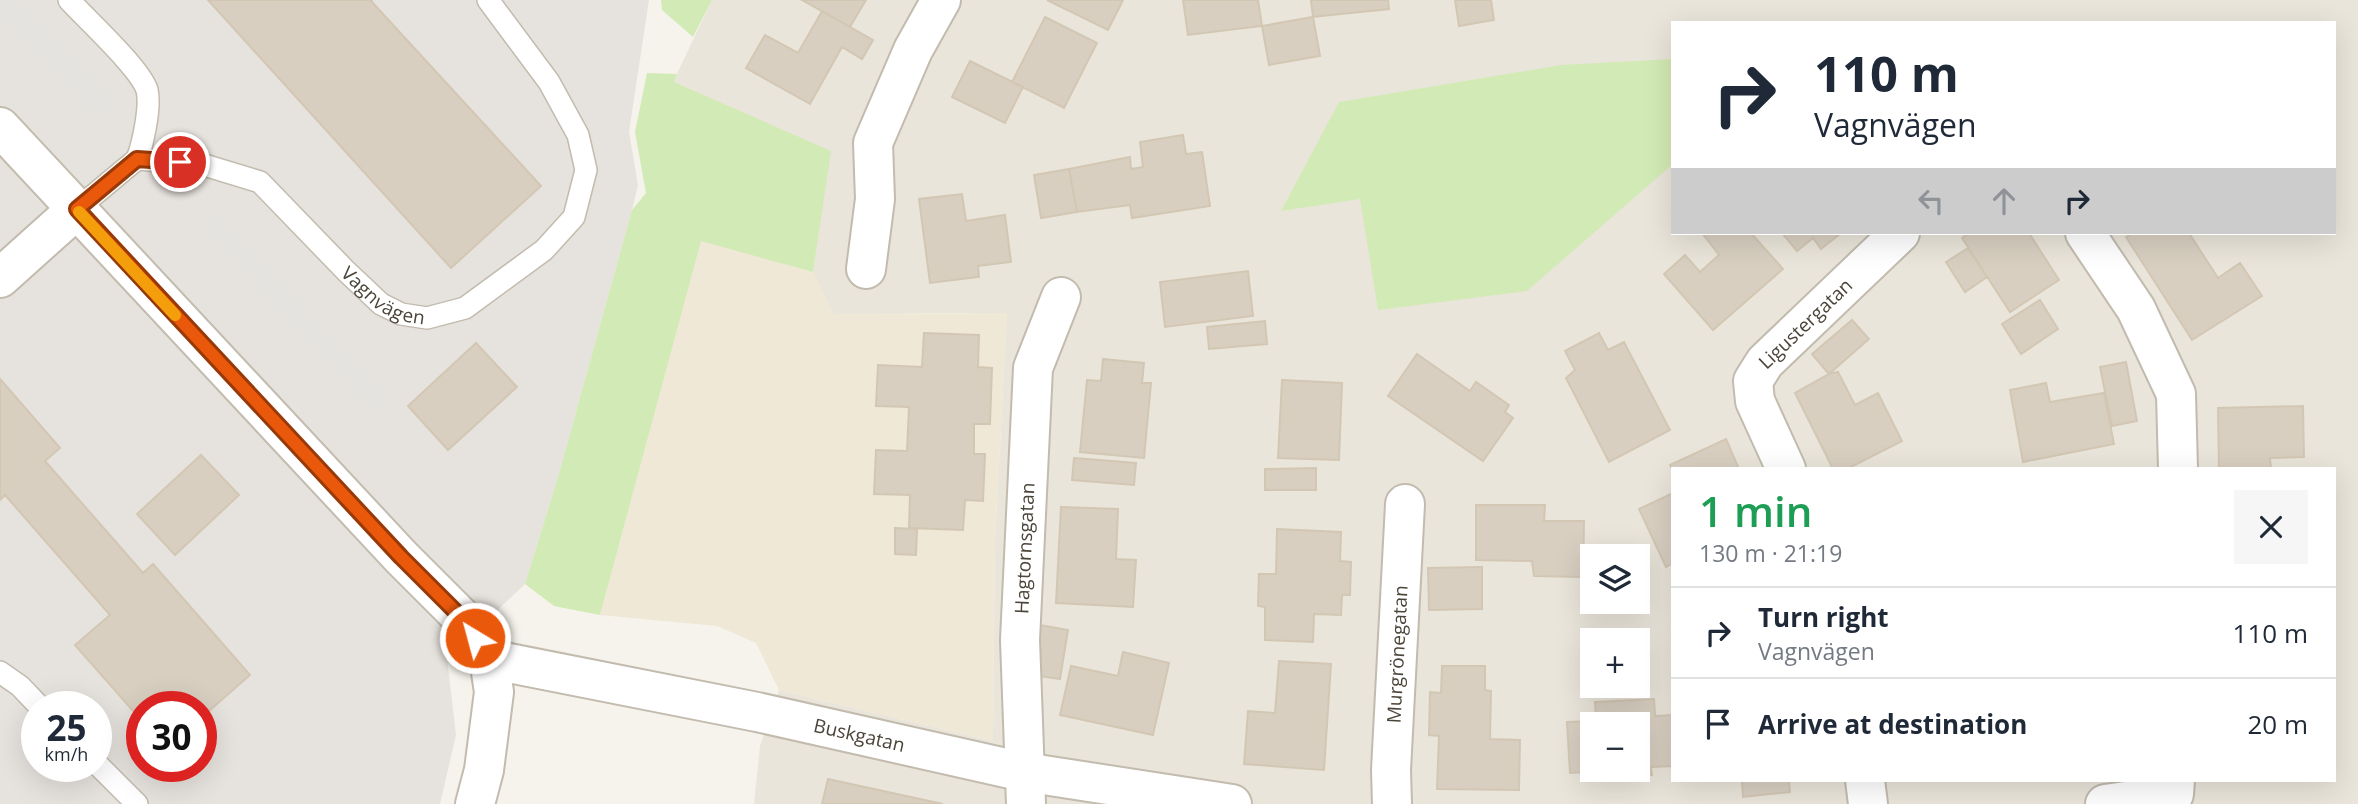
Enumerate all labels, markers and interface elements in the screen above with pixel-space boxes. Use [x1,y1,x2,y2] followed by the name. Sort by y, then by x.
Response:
[1814,40,1959,106] text: 110 m
[1699,49,1790,140] icon: right
[1814,103,1977,146] text: Vagnvägen
[150,132,210,192] pin
[161,143,199,181] icon: arrive
[1912,182,1950,220] icon: left
[1985,182,2023,220] icon: ahead
[2058,182,2096,220] icon: right
[336,260,427,331] street label: Vagnvägen
[1753,272,1858,375] street label: Ligustergatan
[1008,482,1041,615] street label: Hagtornsgatan
[1699,482,1812,539] text: 1 min
[2234,490,2308,564] button: close
[1699,537,1842,569] text: 130 m · 21:19
[1580,544,1650,782] map controls
[1580,544,1650,614] button: layers
[1380,584,1414,724] street label: Murgrönegatan
[1758,599,1889,635] text: Turn right
[438,601,512,675] position arrow
[1699,614,1737,652] icon: right
[2233,615,2308,651] text: 110 m
[1580,628,1650,698] button: +
[1758,635,1875,667] text: Vagnvägen
[126,691,217,782] speed limit sign: 30
[46,704,87,751] text: 25
[1699,705,1737,743] icon: arrive
[1758,706,2027,742] text: Arrive at destination
[2247,706,2308,742] text: 20 m
[811,712,907,758] street label: Buskgatan
[1580,712,1650,782] button: −
[45,742,88,766] text: km/h

